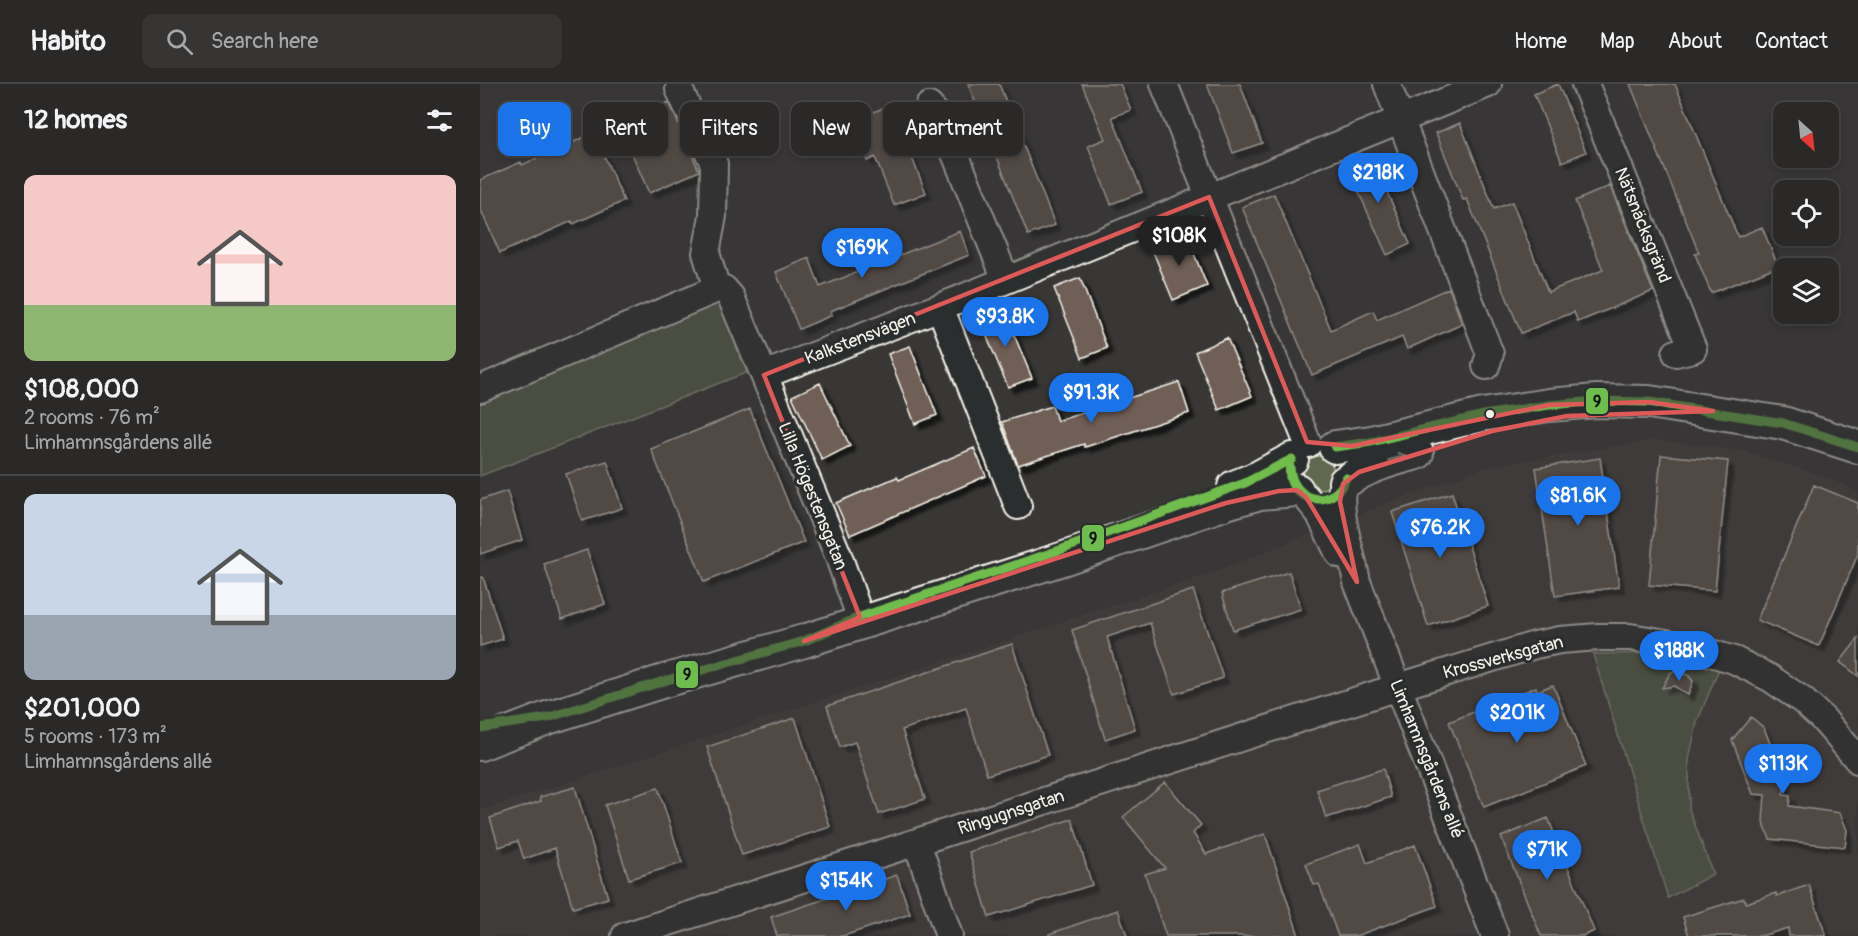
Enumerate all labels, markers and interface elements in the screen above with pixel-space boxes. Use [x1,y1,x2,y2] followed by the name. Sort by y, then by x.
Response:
[142,14,562,68] search box
[30,24,106,59] text: Habito
[163,25,196,58] icon: search
[211,27,318,55] text: Search here
[1514,28,1567,55] text: Home
[1600,28,1635,55] text: Map
[1668,28,1722,55] text: About
[1755,28,1828,55] text: Contact
[498,102,571,156] chip: Buy
[583,102,668,156] chip: Rent
[680,102,779,156] chip: Filters
[791,102,871,156] chip: New
[883,102,1023,156] chip: Apartment
[1773,102,1839,168] north arrow
[1773,102,1839,324] map controls
[24,104,127,136] text: 12 homes
[423,104,456,137] icon: filters
[1336,153,1420,204] pin: $218K
[1352,160,1404,185] text: $218K
[1609,164,1676,286] street label: Nätsnäcksgränd
[1773,180,1839,246] button: locate
[186,214,294,322] icon: home
[1137,216,1221,267] pin: $108K
[1152,223,1206,248] text: $108K
[820,228,904,279] pin: $169K
[836,235,888,260] text: $169K
[1773,258,1839,324] button: layers
[956,297,1054,348] pin: $93.8K
[976,304,1034,329] text: $93.8K
[801,307,919,370] street label: Kalkstensvägen
[24,373,139,405] text: $108,000
[1042,373,1140,424] pin: $91.3K
[1063,380,1119,405] text: $91.3K
[1585,387,1609,415] line badge: 9
[1593,392,1601,412] text: 9
[24,405,160,430] text: 2 rooms · 76 m²
[1484,408,1496,420] unlabelled marker
[772,419,853,573] street label: Lilla Högestensgatan
[24,430,213,455] text: Limhamnsgårdens allé
[1387,452,1406,463] one-way arrow
[1529,476,1627,527] pin: $81.6K
[1550,483,1606,508] text: $81.6K
[1391,508,1489,559] pin: $76.2K
[1410,515,1470,540] text: $76.2K
[1081,524,1105,552] line badge: 9
[1089,529,1097,549] text: 9
[186,533,294,641] icon: home
[1440,630,1566,685] street label: Krossverksgatan
[1637,631,1721,682] pin: $188K
[1654,638,1704,663] text: $188K
[675,660,699,689] line badge: 9
[683,665,691,685] text: 9
[1384,676,1469,842] street label: Limhamnsgårdens allé
[24,692,140,724] text: $201,000
[1475,693,1559,744] pin: $201K
[1489,700,1545,725] text: $201K
[24,724,167,749] text: 5 rooms · 173 m²
[1741,744,1825,795] pin: $113K
[24,749,213,774] text: Limhamnsgårdens allé
[1758,751,1808,776] text: $113K
[955,784,1067,841] street label: Ringugnsgatan
[1511,830,1583,881] pin: $71K
[1526,837,1568,862] text: $71K
[804,861,888,912] pin: $154K
[819,868,873,893] text: $154K

